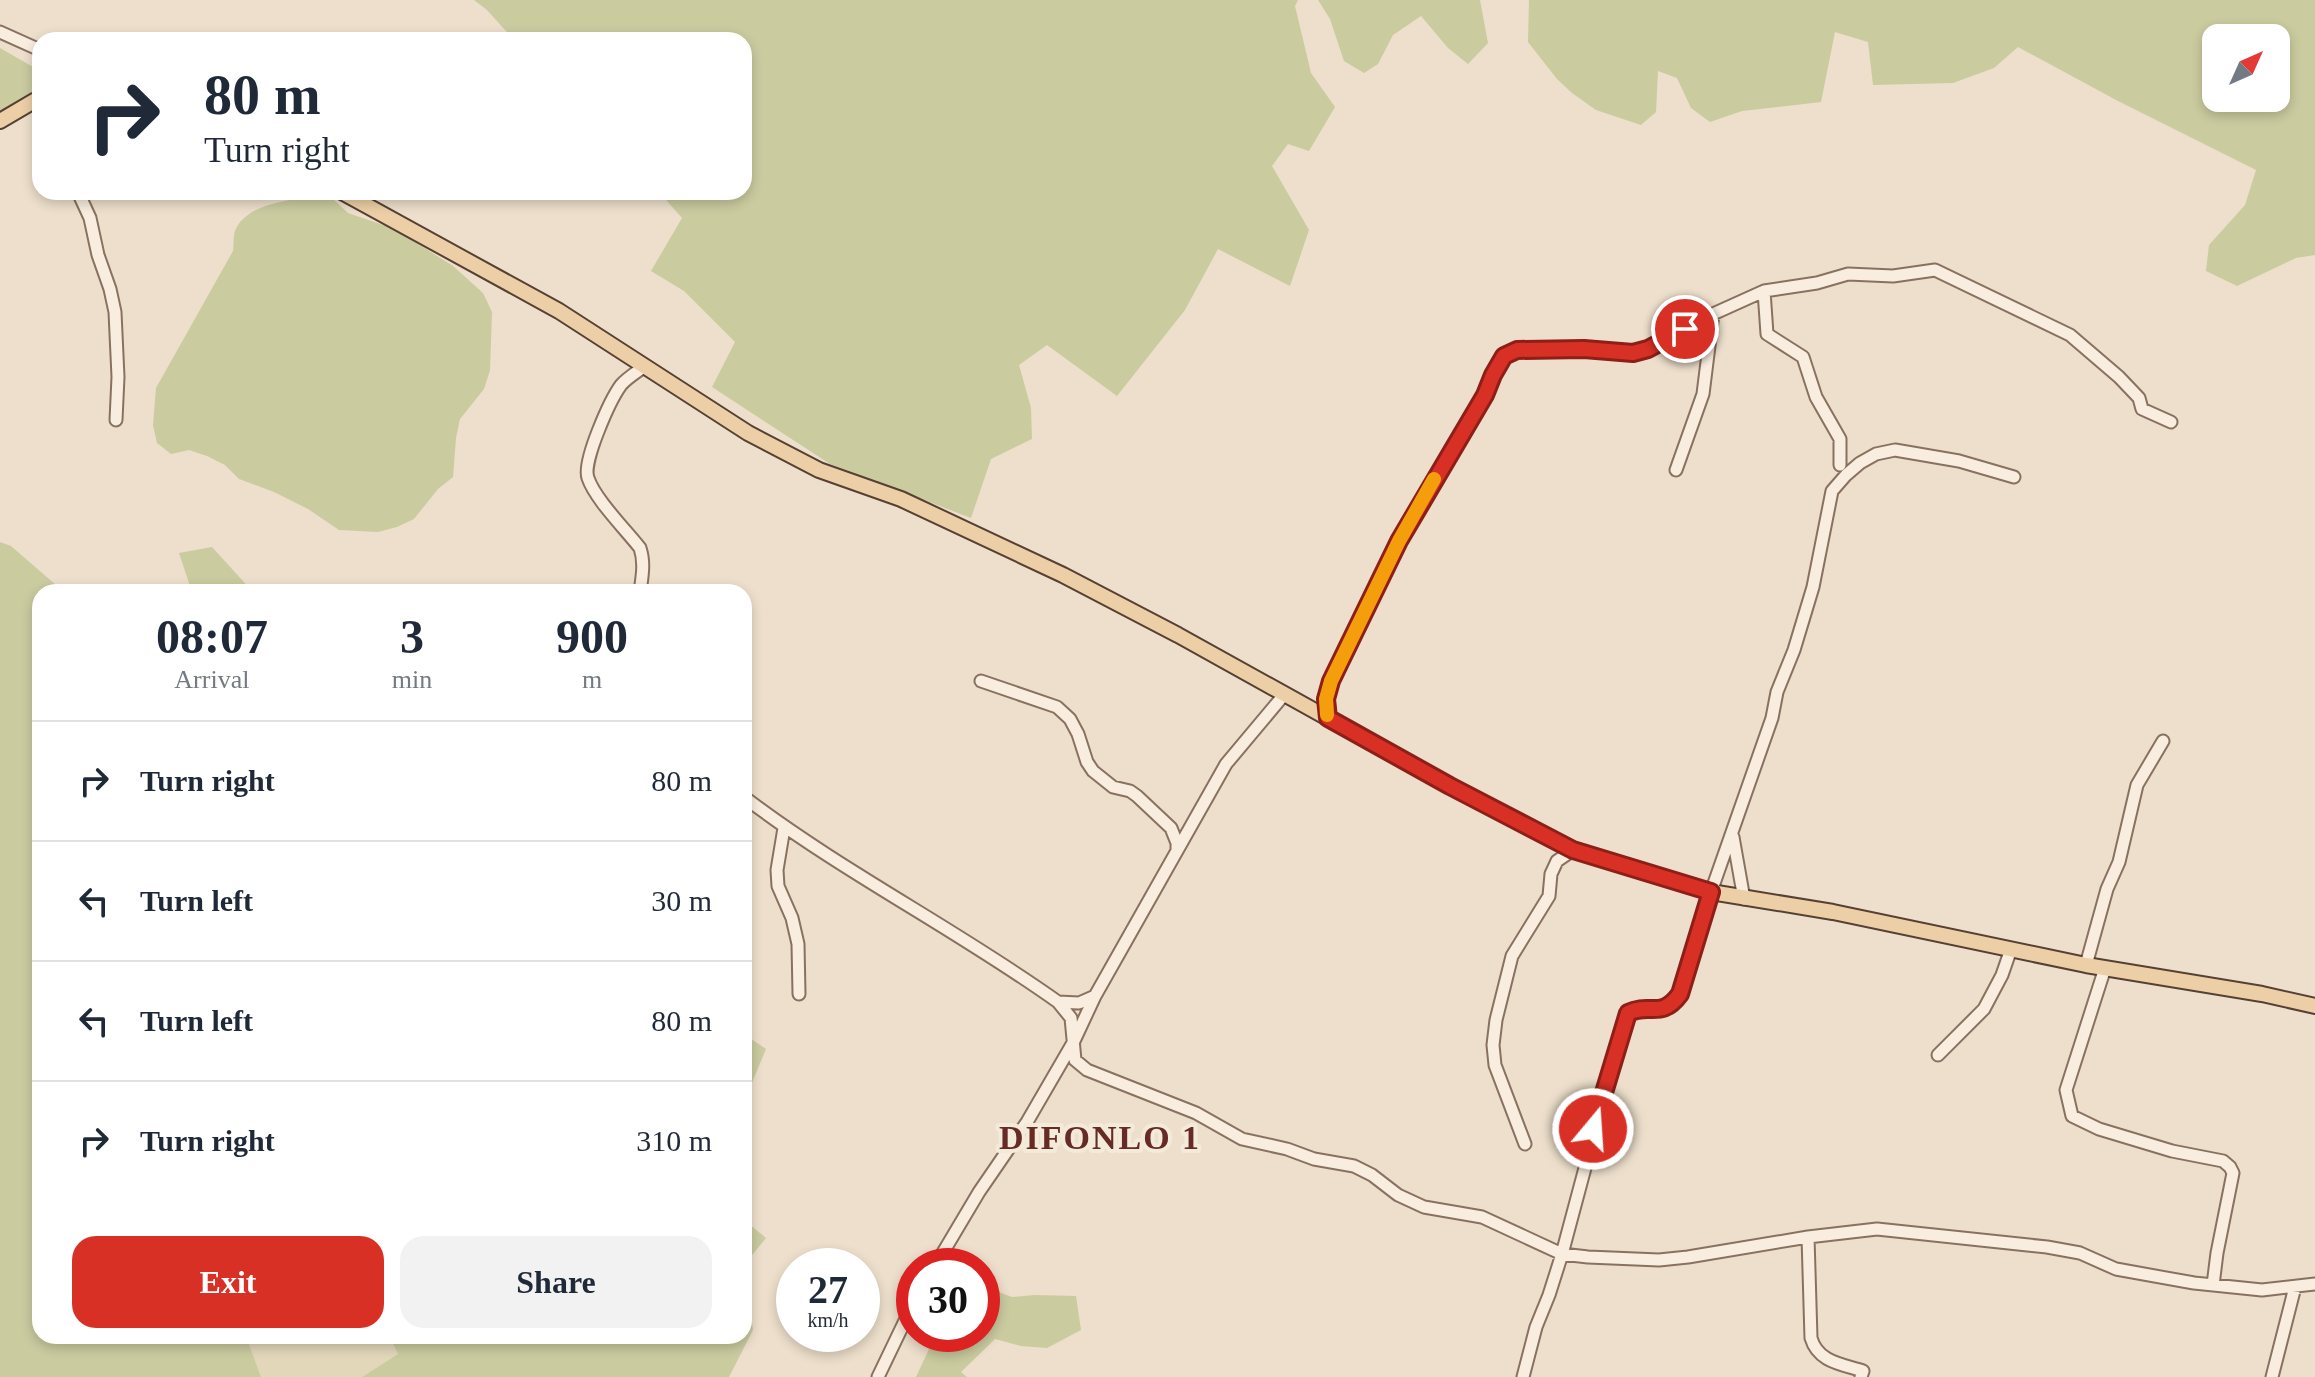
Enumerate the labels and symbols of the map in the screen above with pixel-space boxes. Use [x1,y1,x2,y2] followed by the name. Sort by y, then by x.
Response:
[2202,24,2290,112] north arrow
[1651,295,1719,363] pin
[1551,1087,1635,1171] position arrow
[999,1119,1201,1156] district label: DIFONLO 1
[896,1248,1000,1352] speed limit sign: 30

